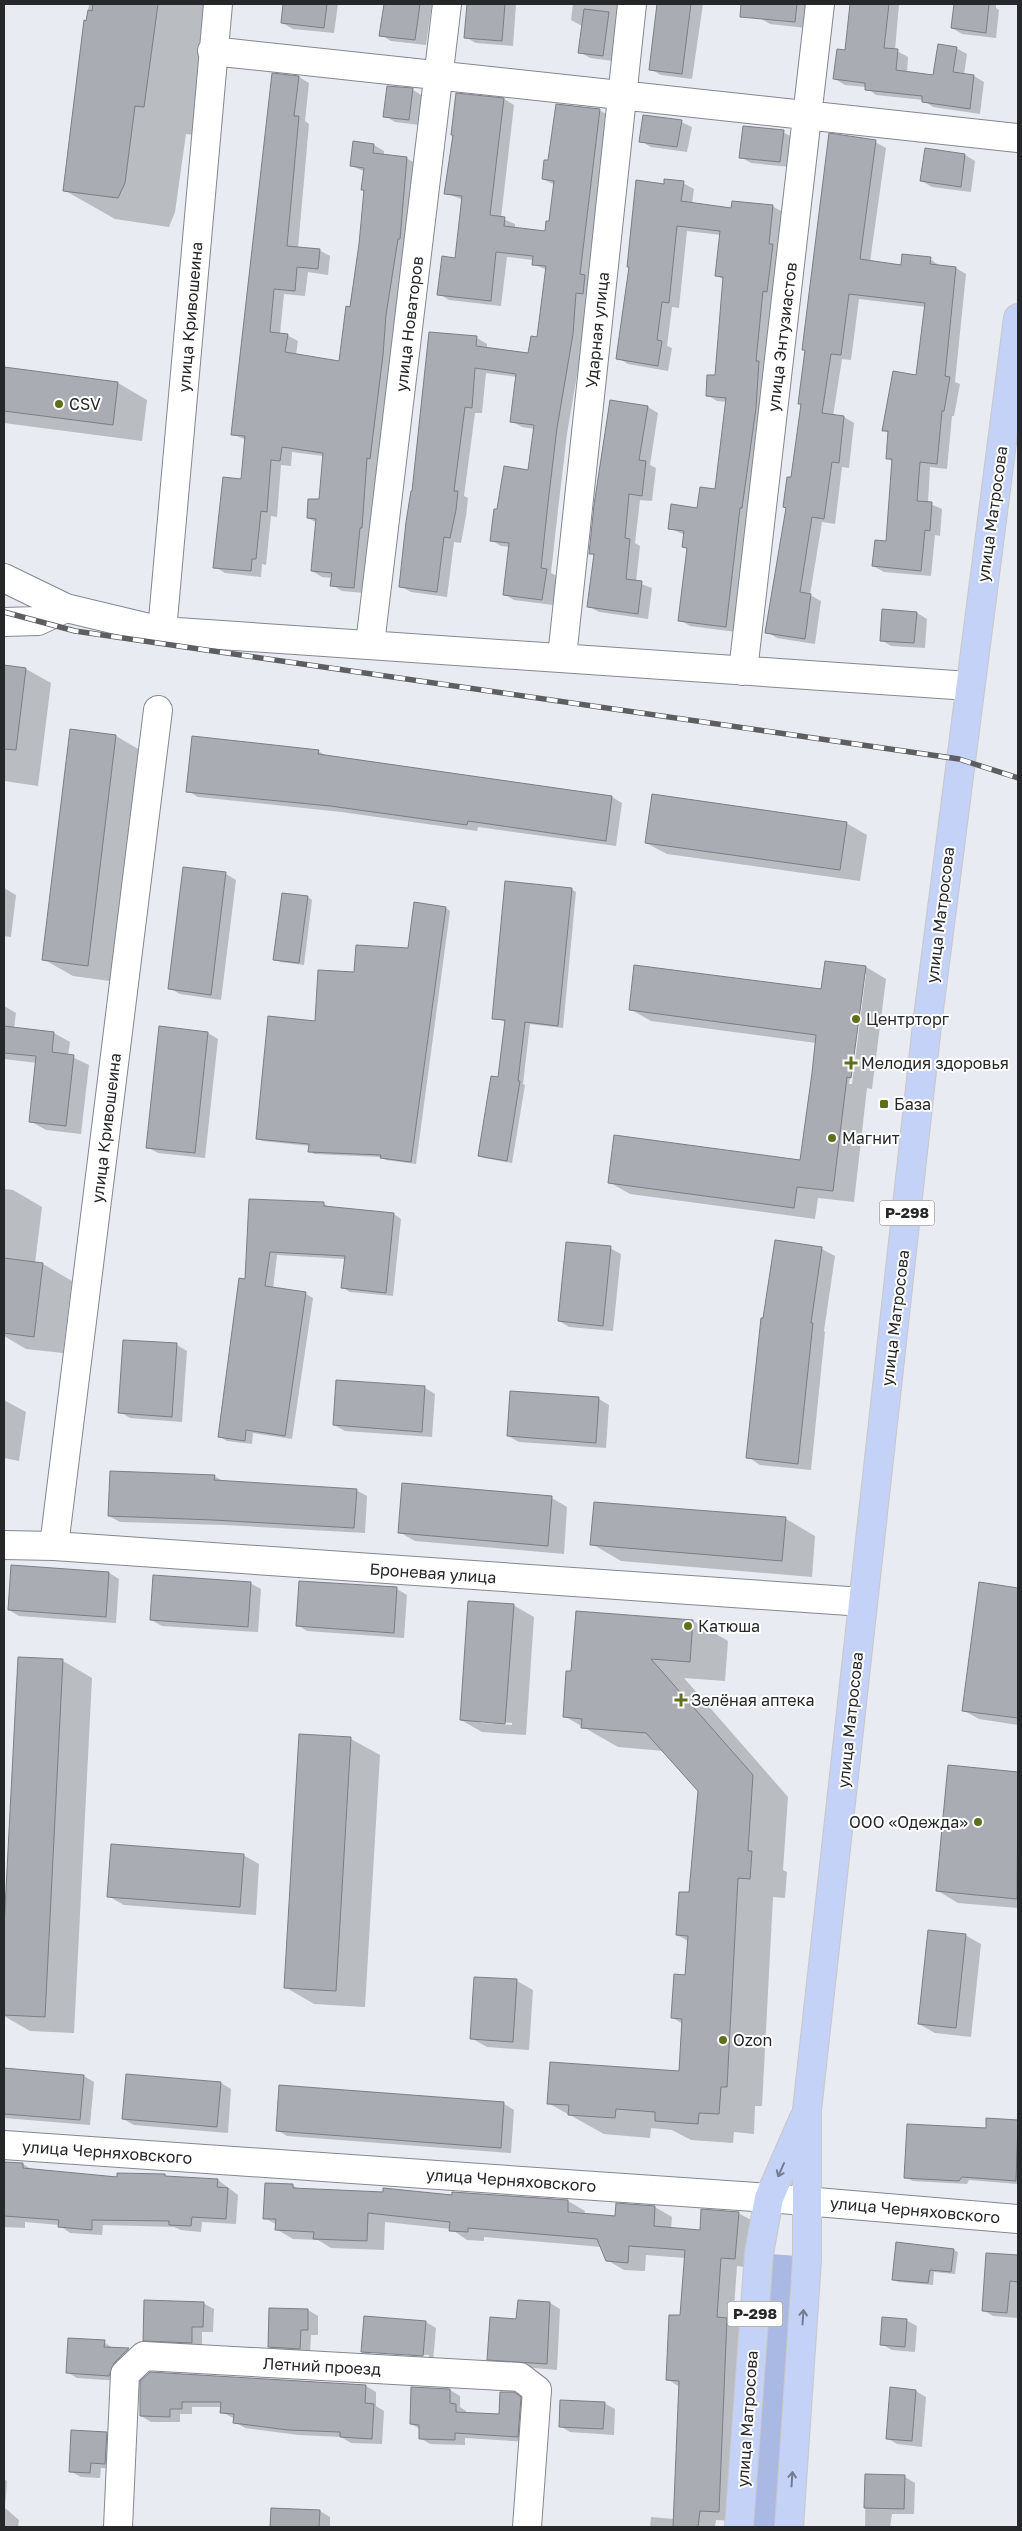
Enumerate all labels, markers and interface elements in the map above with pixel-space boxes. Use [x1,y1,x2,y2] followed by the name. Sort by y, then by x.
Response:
[173,241,207,393] street label: улица Кривошеина
[391,255,427,393] street label: улица Новаторов
[763,261,801,413] street label: улица Энтузиастов
[581,271,613,389] street label: Ударная улица
[69,394,101,414] place label: CSV
[53,398,65,410] marker: CSV
[973,445,1011,583] street label: улица Матросова
[922,846,958,984] street label: улица Матросова
[866,1009,950,1029] place label: Центрторг
[850,1013,862,1025] marker: Центрторг
[87,1052,125,1204] street label: улица Кривошеина
[861,1053,1009,1073] place label: Мелодия здоровья
[845,1057,857,1069] marker: Мелодия здоровья
[894,1094,931,1114] place label: База
[878,1098,890,1110] marker: База
[842,1128,900,1148] place label: Магнит
[826,1132,838,1144] marker: Магнит
[880,1200,934,1226] road number: Р-298
[877,1249,913,1387] street label: улица Матросова
[369,1559,497,1587] street label: Броневая улица
[698,1616,760,1636] place label: Катюша
[682,1620,694,1632] marker: Катюша
[833,1651,867,1789] street label: улица Матросова
[691,1690,815,1710] place label: Зелёная аптека
[675,1694,687,1706] marker: Зелёная аптека
[849,1812,968,1832] place label: ООО «Одежда»
[972,1816,984,1828] marker: ООО «Одежда»
[733,2030,772,2050] place label: Ozon
[717,2034,729,2046] marker: Ozon
[21,2136,193,2168] street label: улица Черняховского
[775,2162,785,2177] one-way arrow
[425,2164,597,2196] street label: улица Черняховского
[829,2193,1001,2227] street label: улица Черняховского
[728,2302,782,2326] road number: Р-298
[799,2309,808,2325] one-way arrow
[732,2350,762,2488] street label: улица Матросова
[263,2353,382,2379] street label: Летний проезд
[788,2471,797,2487] one-way arrow

